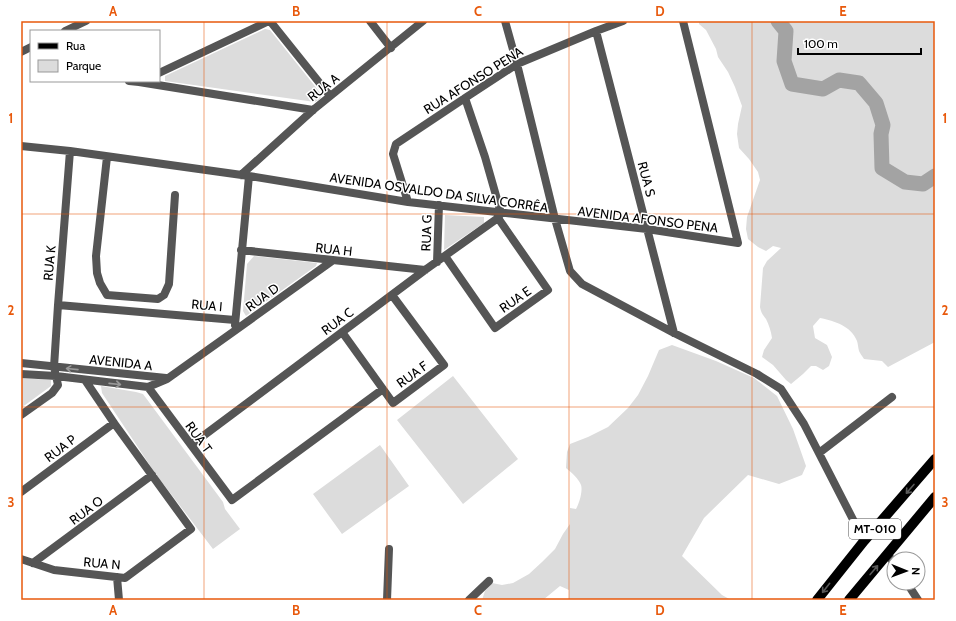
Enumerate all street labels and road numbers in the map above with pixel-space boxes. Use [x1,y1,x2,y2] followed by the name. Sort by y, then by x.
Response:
[420,43,526,117] street label: RUA AFONSO PENA
[304,70,342,104] street label: RUA A
[635,160,659,199] street label: RUA S
[329,169,549,215] street label: AVENIDA OSVALDO DA SILVA CORRÊA
[577,202,719,236] street label: AVENIDA AFONSO PENA
[417,214,435,252] street label: RUA G
[315,239,353,259] street label: RUA H
[39,244,59,281] street label: RUA K
[242,280,282,314] street label: RUA D
[496,282,534,316] street label: RUA E
[191,296,223,314] street label: RUA I
[318,304,356,338] street label: RUA C
[89,351,153,373] street label: AVENIDA A
[393,357,431,391] street label: RUA F
[182,418,216,456] street label: RUA T
[41,431,79,465] street label: RUA P
[66,492,106,528] street label: RUA O
[849,519,901,539] road number: MT-010
[83,553,121,573] street label: RUA N

